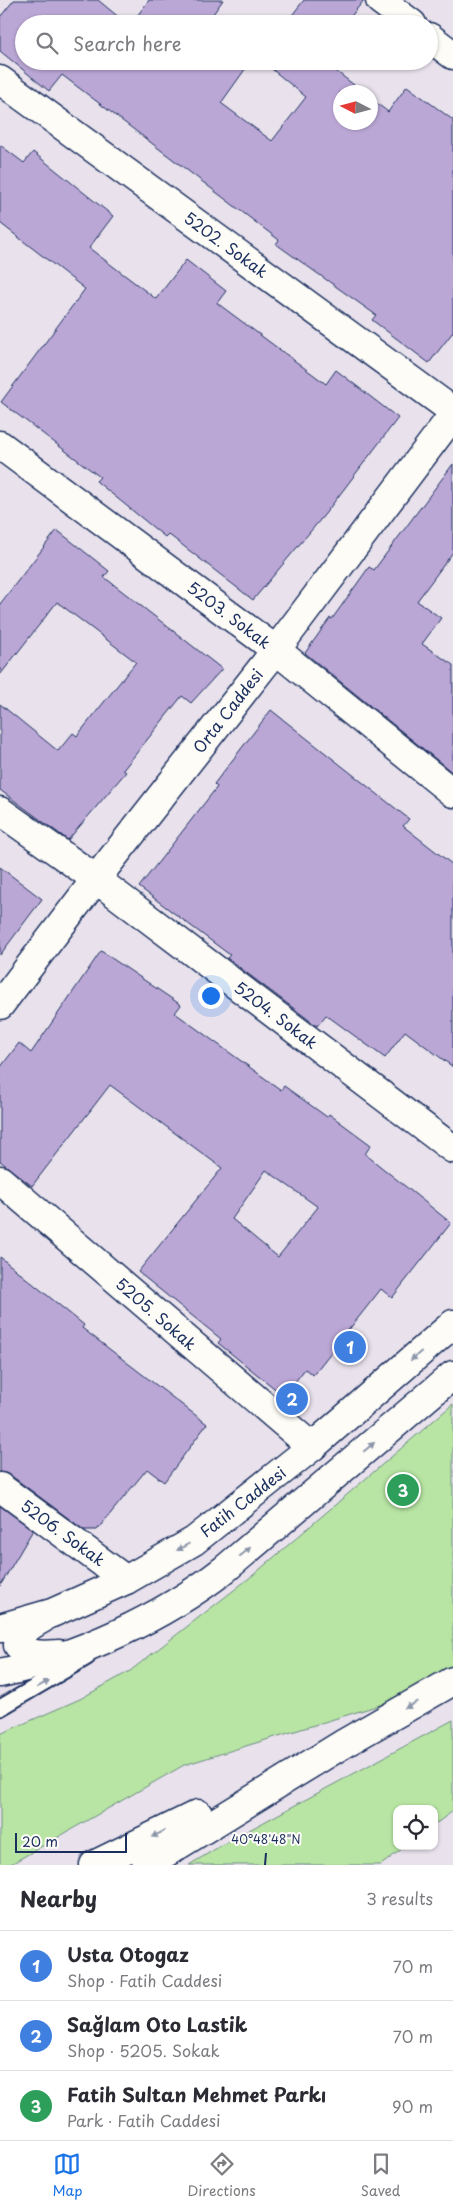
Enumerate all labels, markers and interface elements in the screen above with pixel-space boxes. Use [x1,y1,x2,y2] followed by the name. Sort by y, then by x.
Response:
[15,15,438,70] search box
[33,29,61,57] icon: search
[73,29,182,57] text: Search here
[333,85,378,130] north arrow
[180,205,274,283] street label: 5202. Sokak
[183,575,276,654] street label: 5203. Sokak
[186,663,268,758] street label: Orta Caddesi
[230,975,323,1054] street label: 5204. Sokak
[198,983,224,1009] your location
[111,1271,202,1355] street label: 5205. Sokak
[334,1328,366,1366] pin: 1
[410,1350,423,1361] one-way arrow
[276,1380,308,1418] pin: 2
[363,1442,375,1453] one-way arrow
[194,1460,290,1542] street label: Fatih Caddesi
[387,1471,419,1509] pin: 3
[16,1493,111,1571] street label: 5206. Sokak
[176,1543,189,1552] one-way arrow
[238,1546,251,1557] one-way arrow
[35,1680,50,1688] one-way arrow
[403,1701,418,1709] one-way arrow
[393,1805,438,1850] map controls
[393,1805,438,1850] button: locate
[15,1830,128,1853] scale bar
[151,1830,165,1838] one-way arrow
[231,1830,301,1848] text: 40°48'48"N
[22,1831,58,1852] text: 20 m
[20,1882,97,1914] text: Nearby
[366,1886,433,1910] text: 3 results
[67,1940,189,1968] text: Usta Otogaz
[32,1954,40,1978] text: 1
[393,1954,433,1978] text: 70 m
[67,1968,222,1992] text: Shop · Fatih Caddesi
[67,2010,247,2038] text: Sağlam Oto Lastik
[30,2024,42,2048] text: 2
[393,2024,433,2048] text: 70 m
[67,2038,220,2062] text: Shop · 5205. Sokak
[67,2080,326,2108] text: Fatih Sultan Mehmet Parkı
[31,2094,41,2118] text: 3
[392,2094,433,2118] text: 90 m
[67,2108,221,2132] text: Park · Fatih Caddesi
[53,2150,82,2201] tab: Map
[188,2150,256,2201] tab: Directions
[361,2150,400,2201] tab: Saved

